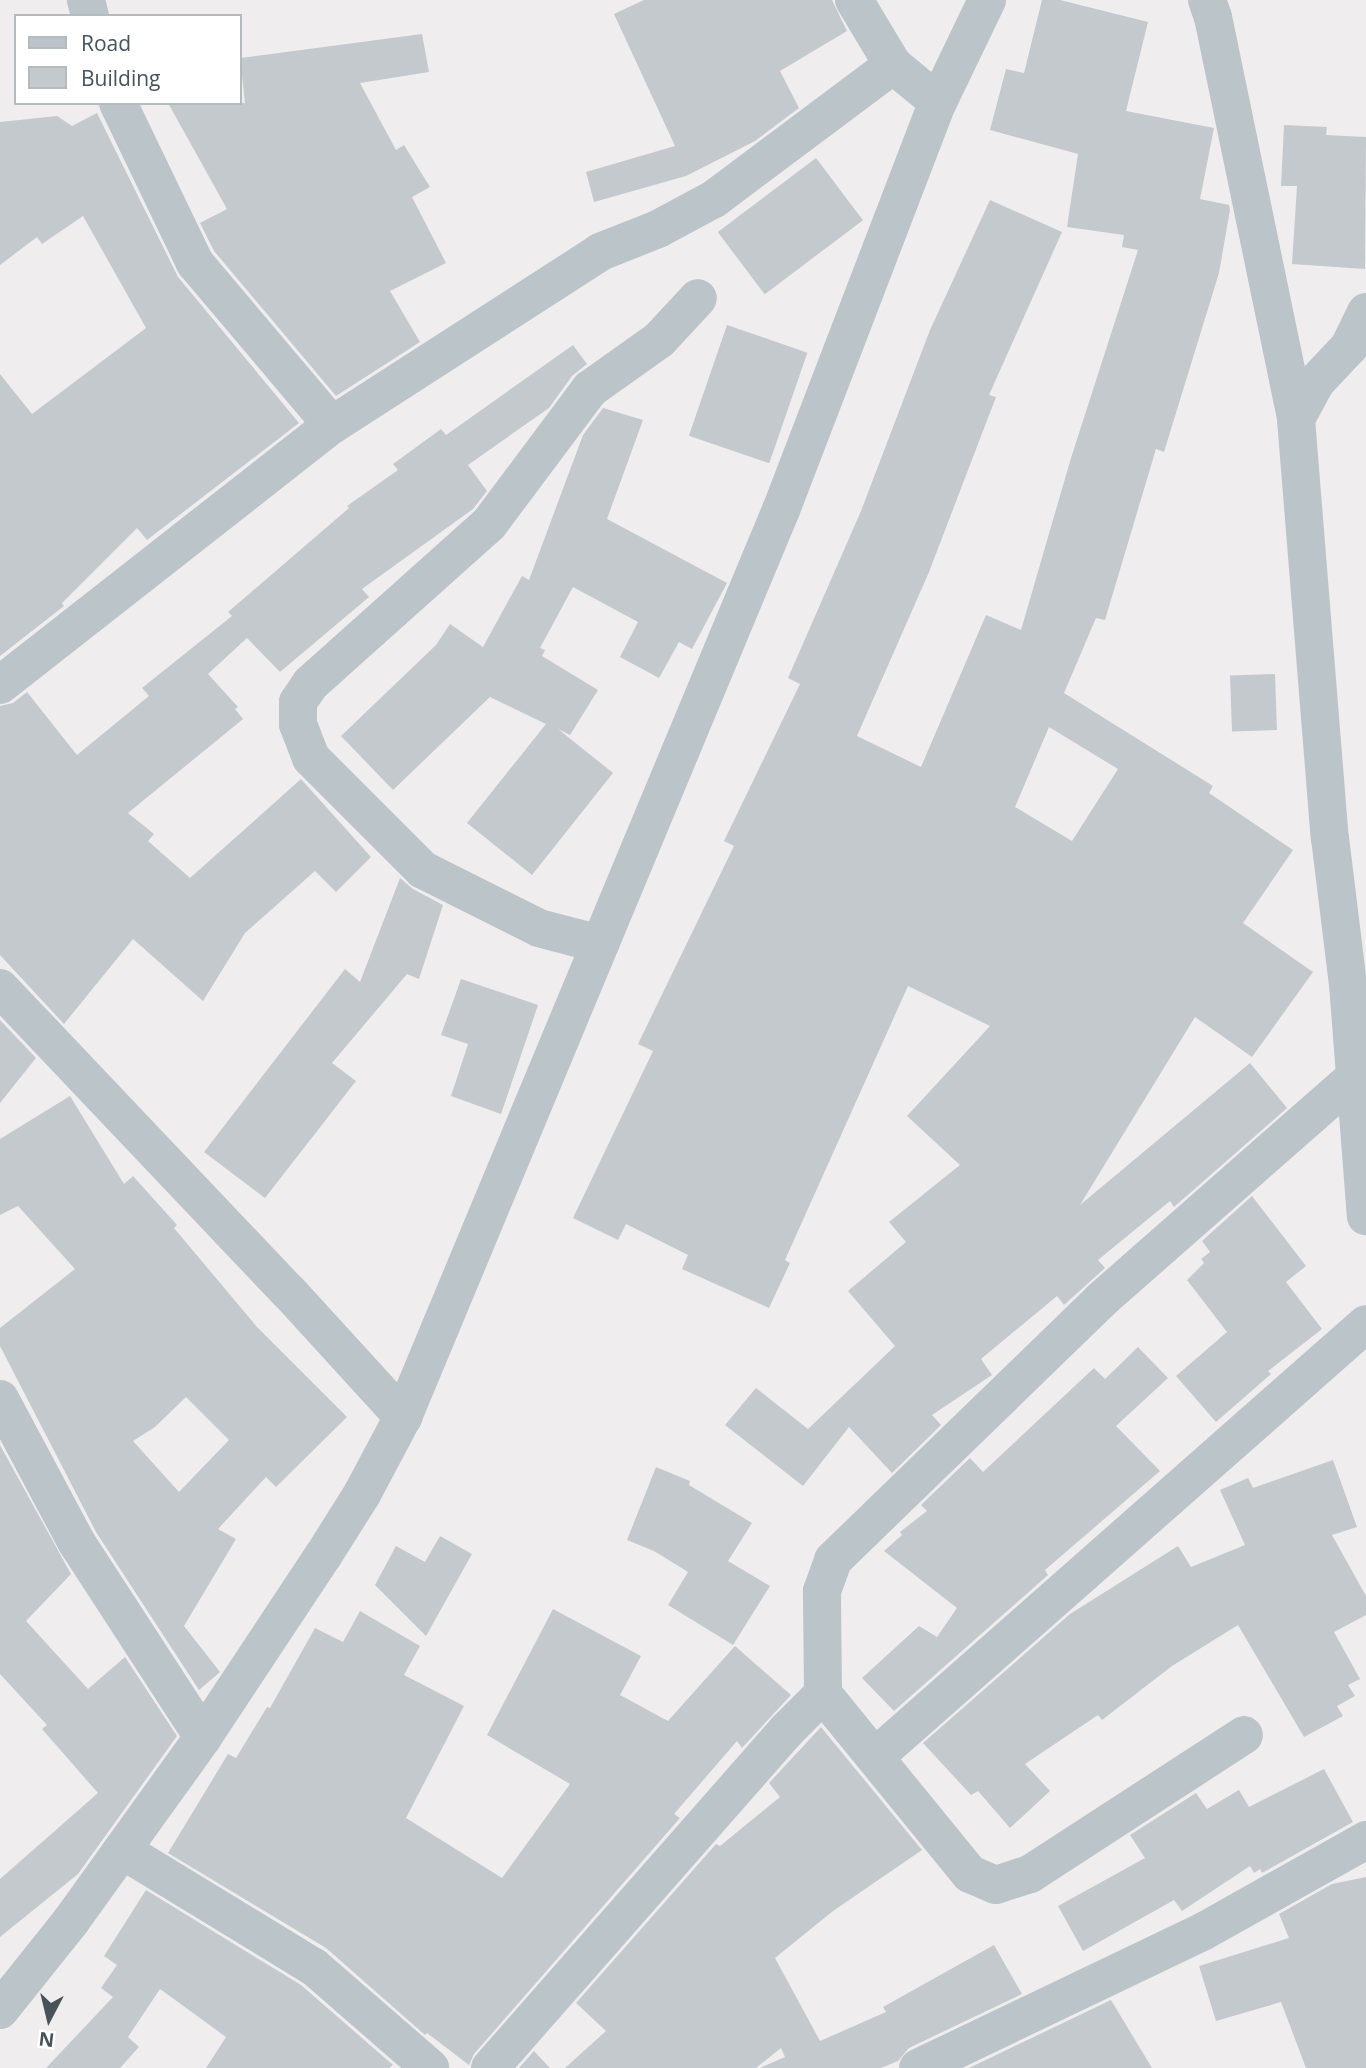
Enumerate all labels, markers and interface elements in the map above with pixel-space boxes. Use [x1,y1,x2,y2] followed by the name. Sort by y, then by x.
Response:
[14,14,242,105] legend
[81,29,131,57] text: Road
[81,64,160,92] text: Building
[14,1984,84,2054] north arrow
[37,2026,56,2054] text: N

